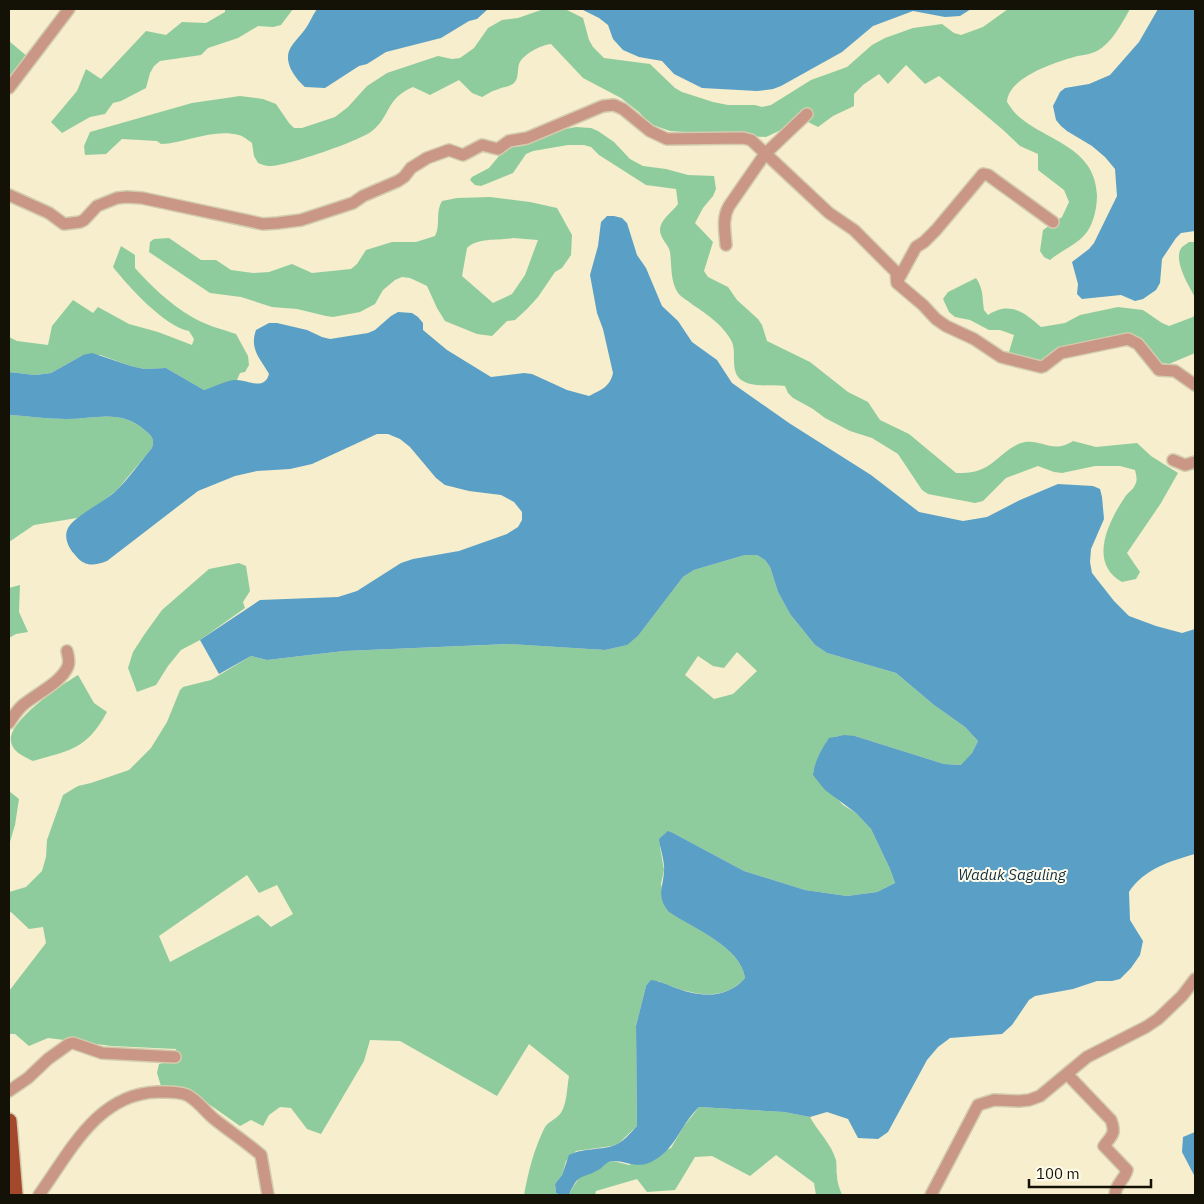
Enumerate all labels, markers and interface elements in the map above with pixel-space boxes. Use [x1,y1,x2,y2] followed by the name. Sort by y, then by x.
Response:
[958,865,1067,884] water label: Waduk Saguling
[1029,1156,1152,1188] scale bar
[1036,1164,1080,1183] text: 100 m

